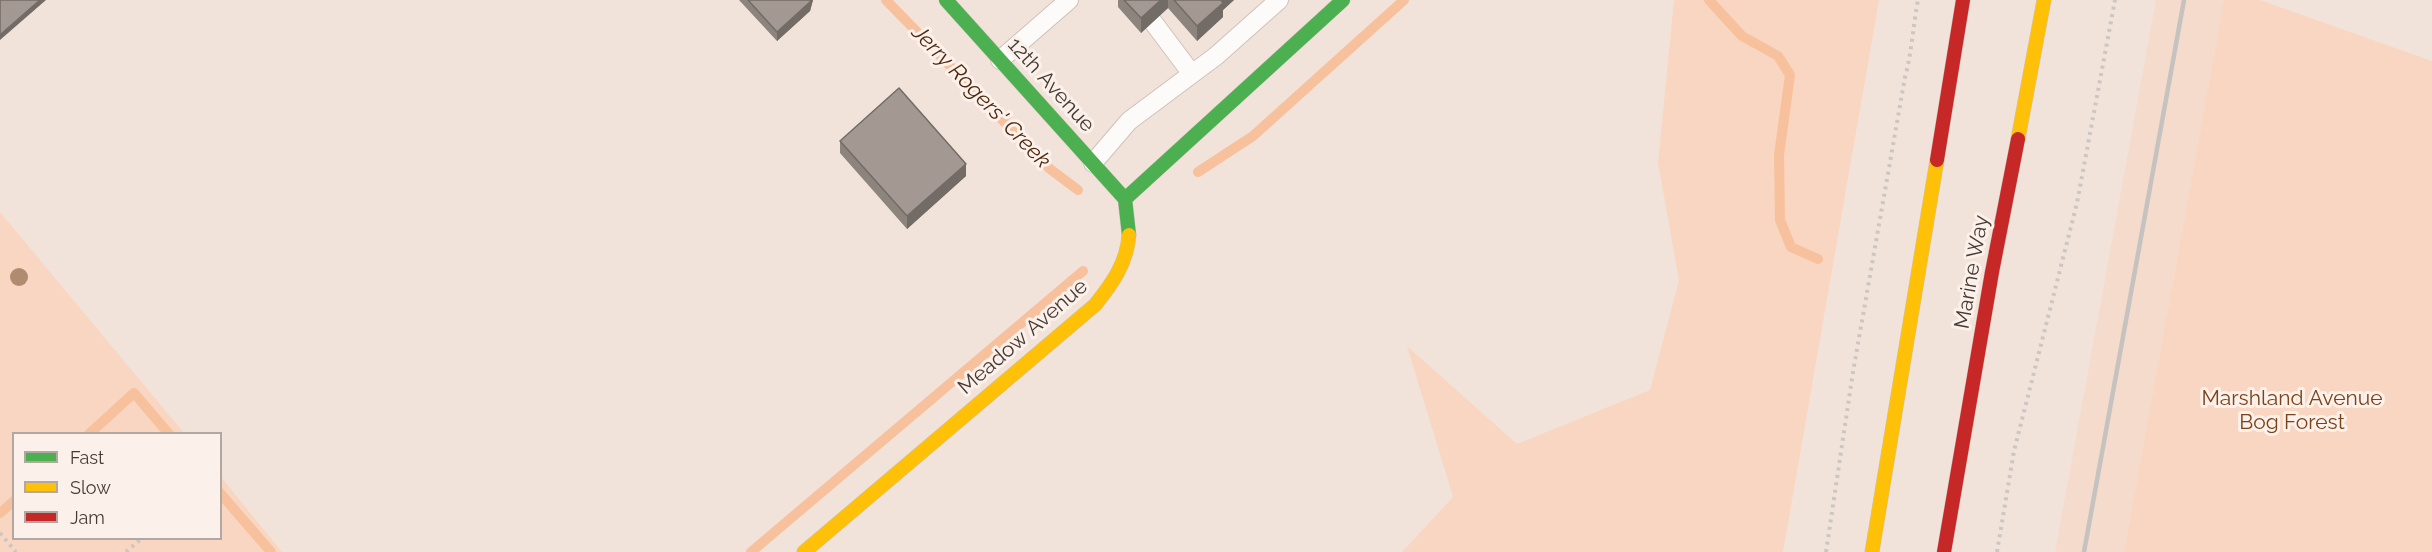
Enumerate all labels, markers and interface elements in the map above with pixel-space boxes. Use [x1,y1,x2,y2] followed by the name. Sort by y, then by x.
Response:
[906,20,1056,174] water label: Jerry Rogers' Creek
[1002,33,1100,137] street label: 12th Avenue
[1950,213,1994,331] street label: Marine Way
[953,274,1093,400] street label: Meadow Avenue
[2201,386,2383,436] park label: Marshland Avenue Bog Forest
[12,432,222,540] legend
[70,447,104,468] text: Fast
[70,477,111,498] text: Slow
[70,507,105,528] text: Jam

